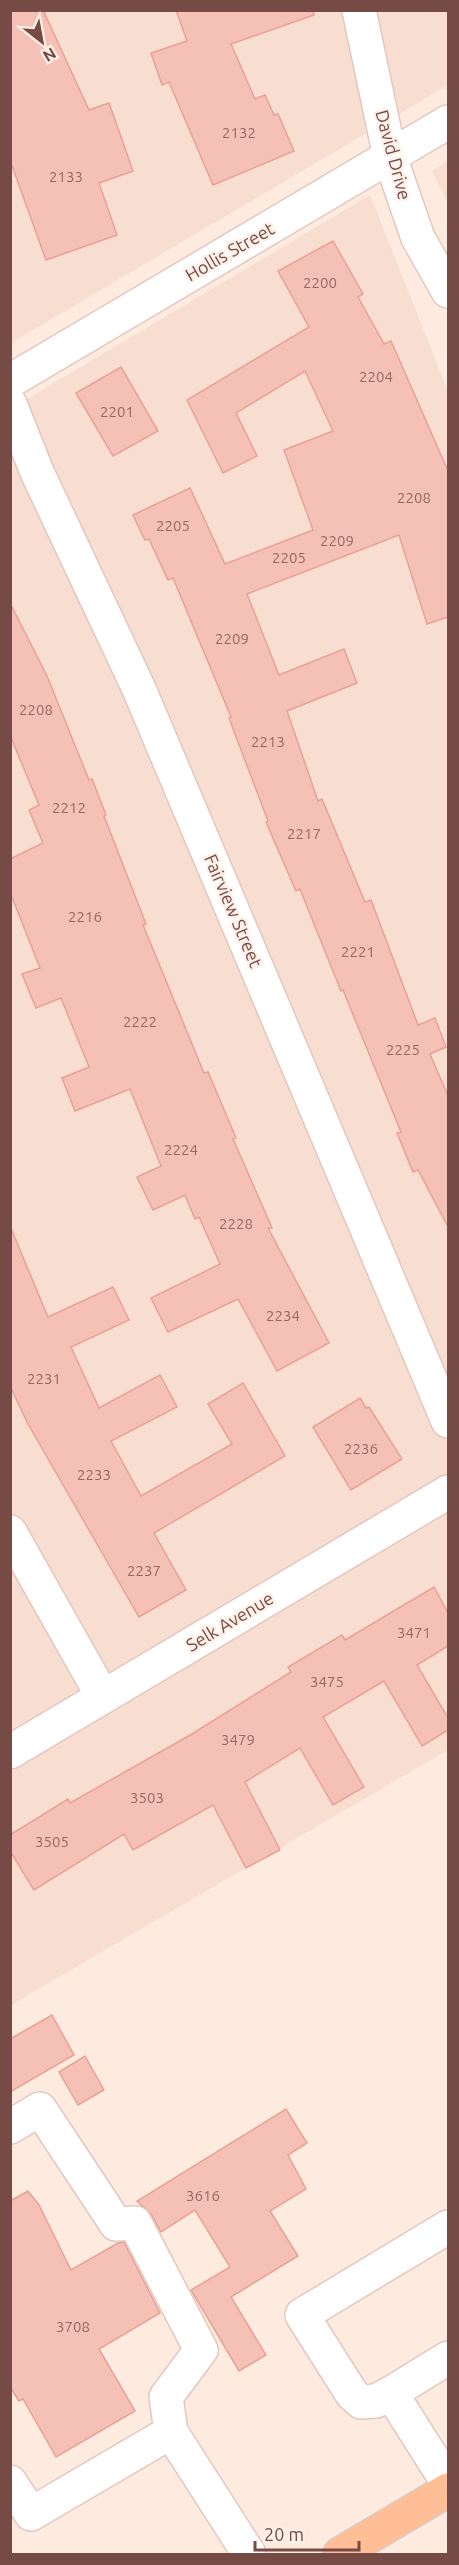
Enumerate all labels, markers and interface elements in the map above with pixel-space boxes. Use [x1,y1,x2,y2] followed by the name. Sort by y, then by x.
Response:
[12,12,72,72] north arrow
[40,44,59,66] text: N
[372,108,416,202] street label: David Drive
[222,124,256,141] house number: 2132
[49,168,83,185] house number: 2133
[182,218,277,285] street label: Hollis Street
[303,274,337,291] house number: 2200
[359,368,393,385] house number: 2204
[100,403,134,420] house number: 2201
[397,489,431,506] house number: 2208
[156,517,190,534] house number: 2205
[320,532,354,549] house number: 2209
[272,549,306,566] house number: 2205
[215,630,249,647] house number: 2209
[19,701,53,718] house number: 2208
[251,733,285,750] house number: 2213
[52,799,86,816] house number: 2212
[287,825,321,842] house number: 2217
[201,851,267,970] street label: Fairview Street
[68,908,102,925] house number: 2216
[341,943,375,960] house number: 2221
[123,1013,157,1030] house number: 2222
[386,1041,420,1058] house number: 2225
[164,1141,198,1158] house number: 2224
[219,1215,253,1232] house number: 2228
[266,1307,300,1324] house number: 2234
[27,1370,61,1387] house number: 2231
[344,1440,378,1457] house number: 2236
[77,1466,111,1483] house number: 2233
[127,1562,161,1579] house number: 2237
[182,1587,277,1655] street label: Selk Avenue
[397,1624,431,1641] house number: 3471
[310,1673,344,1690] house number: 3475
[221,1731,255,1748] house number: 3479
[130,1789,164,1806] house number: 3503
[35,1833,69,1850] house number: 3505
[186,2187,220,2204] house number: 3616
[56,2318,90,2335] house number: 3708
[255,2514,358,2552] scale bar
[264,2524,304,2544] text: 20 m

